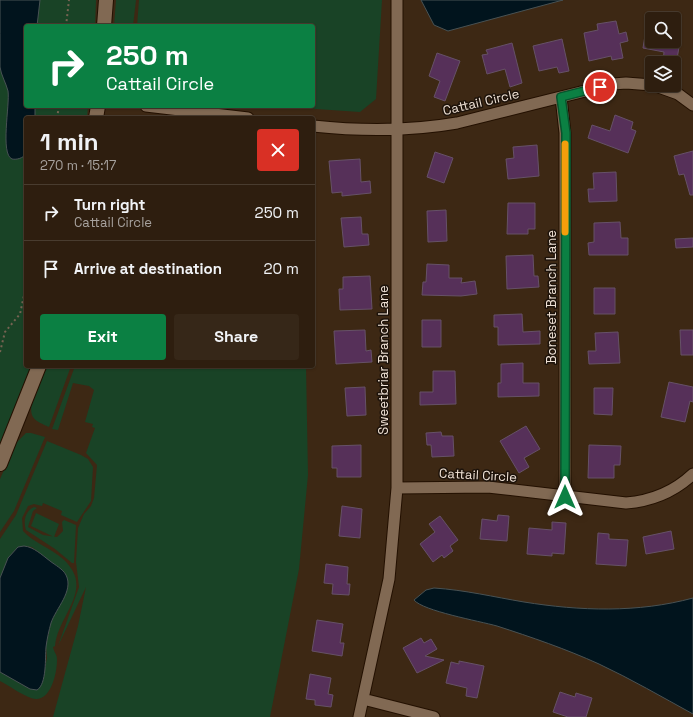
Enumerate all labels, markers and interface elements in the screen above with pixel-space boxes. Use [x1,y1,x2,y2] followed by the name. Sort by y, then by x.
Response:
[645,12,681,92] map controls
[645,12,681,48] button: search
[106,37,189,73] text: 250 m
[40,40,92,92] icon: right
[645,56,681,92] button: layers
[583,70,617,104] pin
[106,72,214,95] text: Cattail Circle
[589,76,611,98] icon: arrive
[441,85,521,119] street label: Cattail Circle
[40,126,99,157] text: 1 min
[257,129,299,171] button: close
[40,157,116,174] text: 270 m · 15:17
[74,195,145,214] text: Turn right
[40,202,62,224] icon: right
[255,203,299,222] text: 250 m
[74,214,152,231] text: Cattail Circle
[543,230,560,364] street label: Boneset Branch Lane
[40,258,62,280] icon: arrive
[74,259,222,278] text: Arrive at destination
[264,259,299,278] text: 20 m
[375,285,392,435] street label: Sweetbriar Branch Lane
[40,314,166,360] button: Exit
[174,314,299,360] button: Share
[439,464,517,486] street label: Cattail Circle
[544,476,586,518] position arrow

